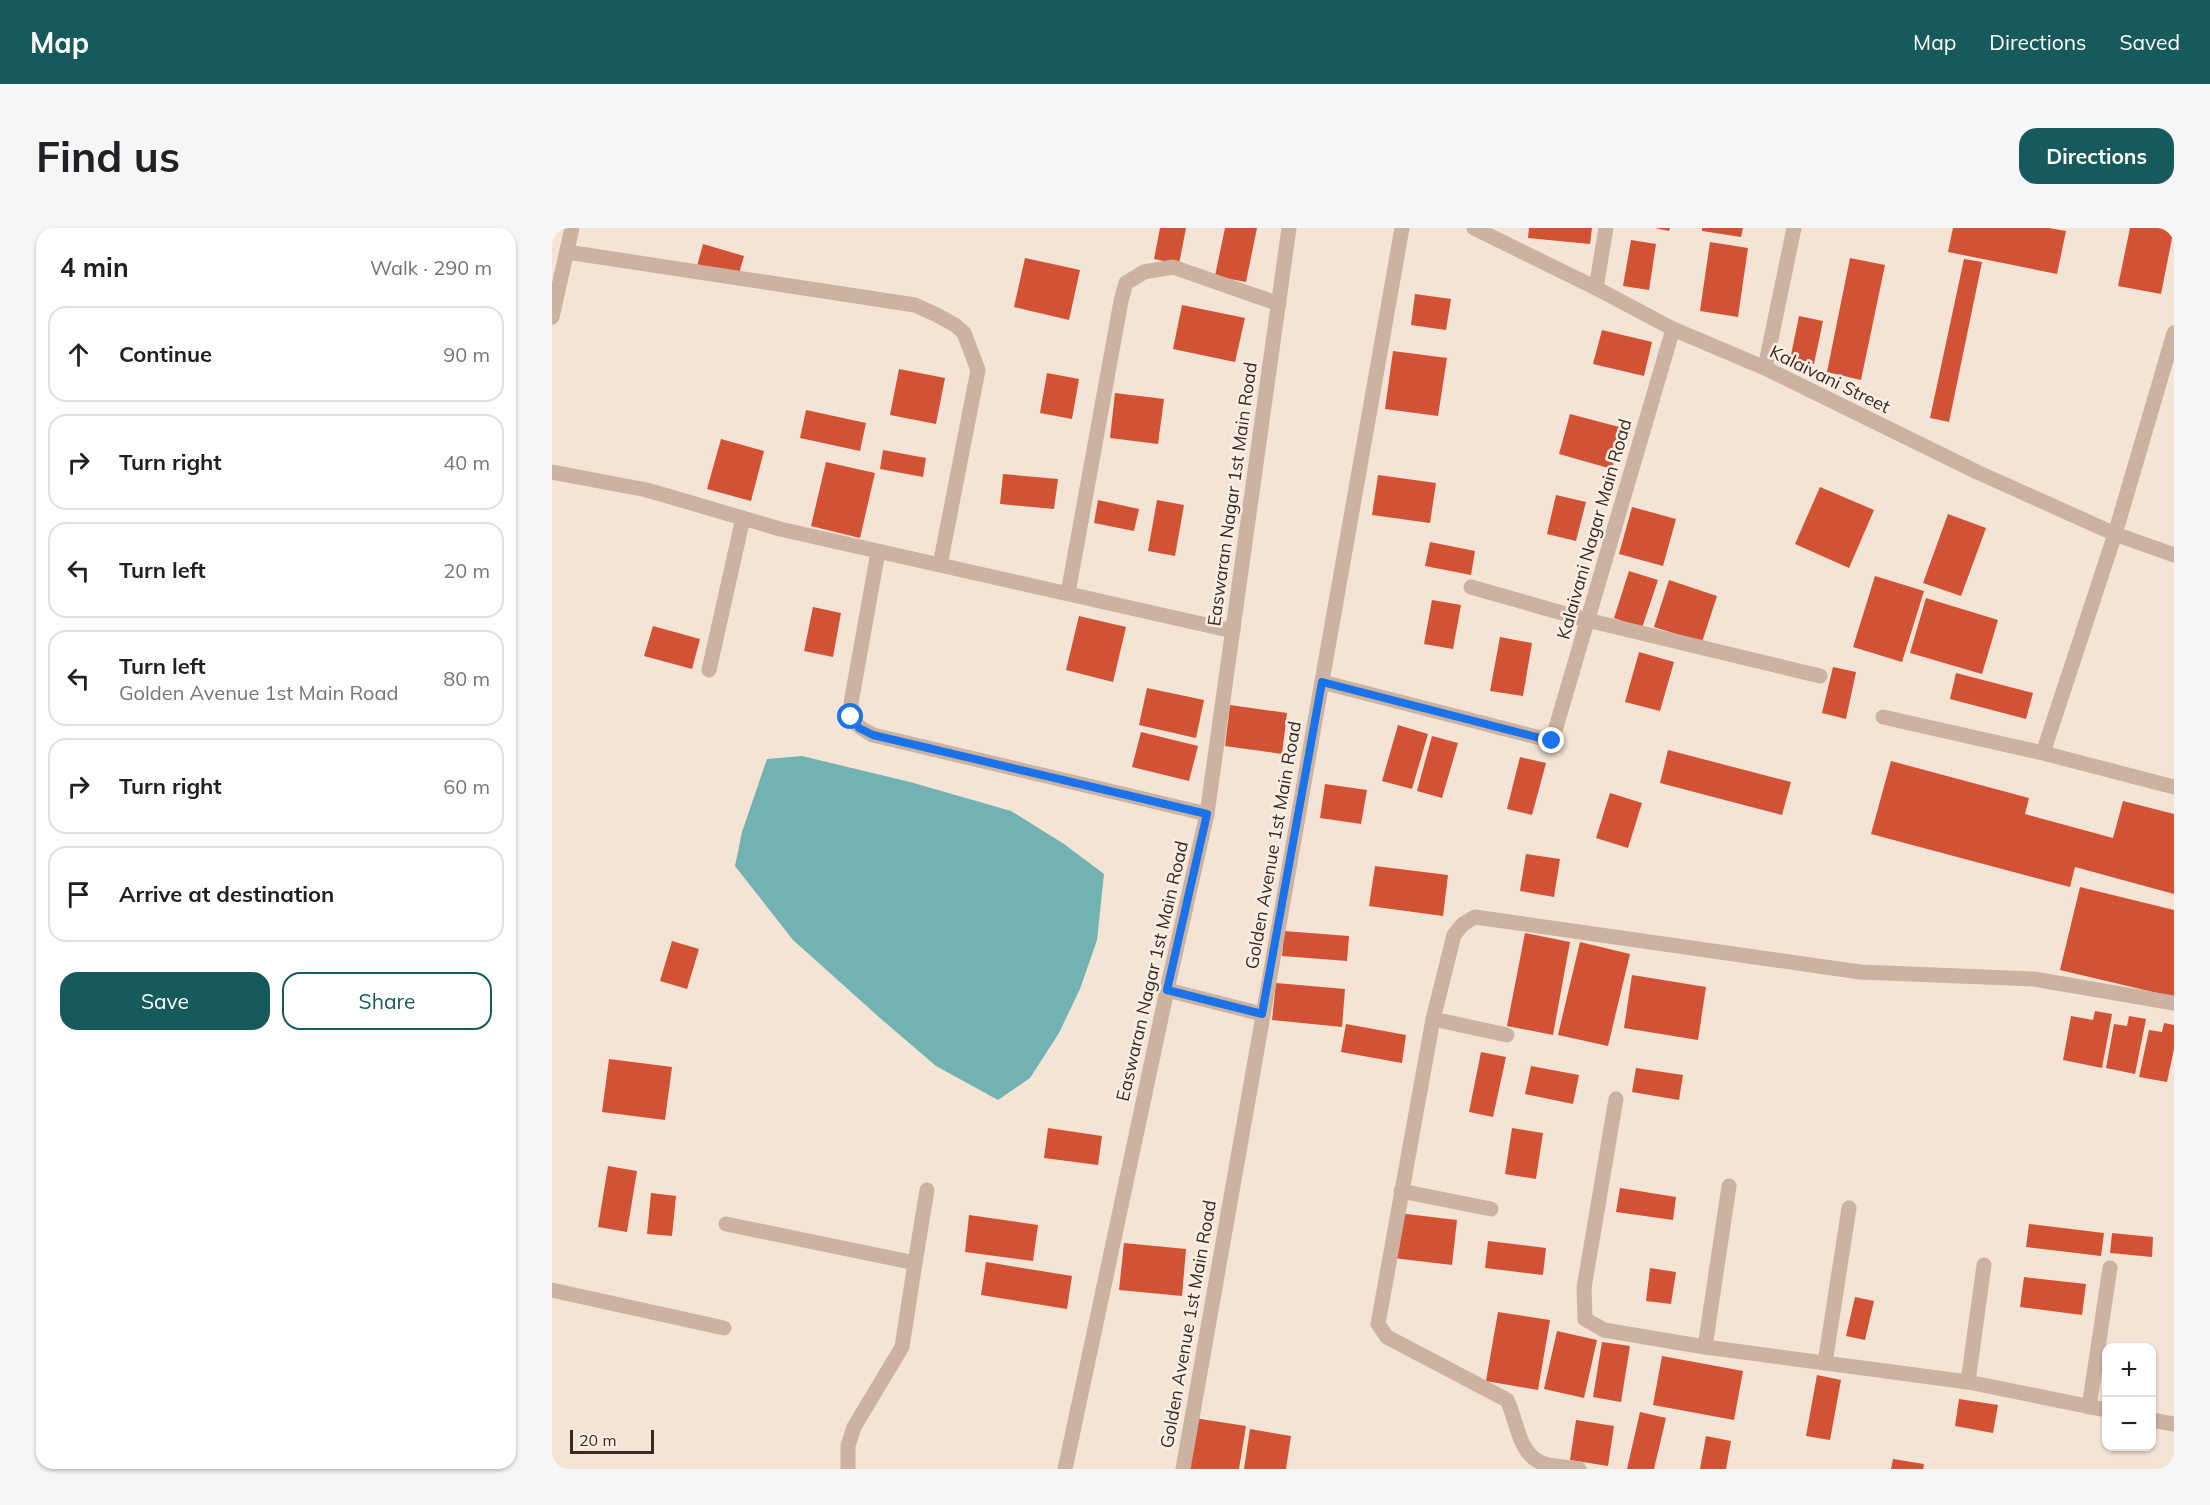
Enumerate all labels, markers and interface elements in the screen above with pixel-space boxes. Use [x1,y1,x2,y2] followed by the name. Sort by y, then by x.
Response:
[30,25,89,60] text: Map
[1913,29,1956,55] text: Map
[1989,29,2086,55] text: Directions
[2119,29,2180,55] text: Saved
[2019,128,2174,184] button: Directions
[36,130,180,183] text: Find us
[60,251,129,284] text: 4 min
[370,255,492,280] text: Walk · 290 m
[62,338,95,371] icon: ahead
[119,340,212,368] text: Continue
[1766,340,1894,418] street label: Kalaivani Street
[443,342,490,367] text: 90 m
[1202,360,1262,628] street label: Easwaran Nagar 1st Main Road
[1551,416,1637,642] street label: Kalaivani Nagar Main Road
[62,446,95,479] icon: right
[119,448,222,476] text: Turn right
[443,450,490,475] text: 40 m
[62,554,95,587] icon: left
[119,556,206,584] text: Turn left
[443,558,490,583] text: 20 m
[119,652,206,680] text: Turn left
[62,662,95,695] icon: left
[443,666,490,691] text: 80 m
[119,680,398,705] text: Golden Avenue 1st Main Road
[837,703,863,729] route start
[1240,719,1306,971] street label: Golden Avenue 1st Main Road
[1538,727,1564,753] route end
[62,770,95,803] icon: right
[119,772,222,800] text: Turn right
[443,774,490,799] text: 60 m
[1111,839,1193,1103] street label: Easwaran Nagar 1st Main Road
[62,878,95,911] icon: arrive
[119,880,334,908] text: Arrive at destination
[60,972,270,1030] button: Save
[282,972,492,1030] button: Share
[1155,1198,1221,1450] street label: Golden Avenue 1st Main Road
[2102,1343,2156,1451] map controls
[2102,1343,2156,1397] button: +
[2102,1397,2156,1451] button: −
[570,1427,654,1454] scale bar
[579,1430,616,1450] text: 20 m

